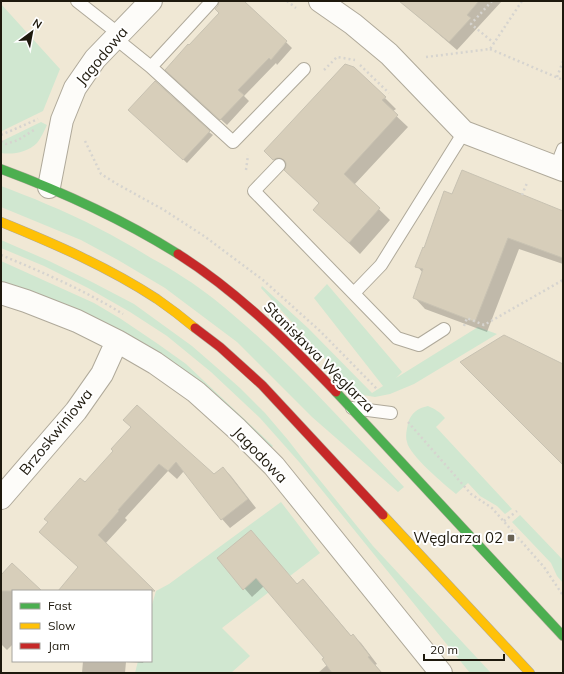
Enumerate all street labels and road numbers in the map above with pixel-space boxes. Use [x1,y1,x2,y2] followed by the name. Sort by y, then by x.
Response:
[72,22,132,89] street label: Jagodowa
[260,297,379,416] street label: Stanisława Węglarza
[15,384,96,479] street label: Brzoskwiniowa
[229,423,292,487] street label: Jagodowa

